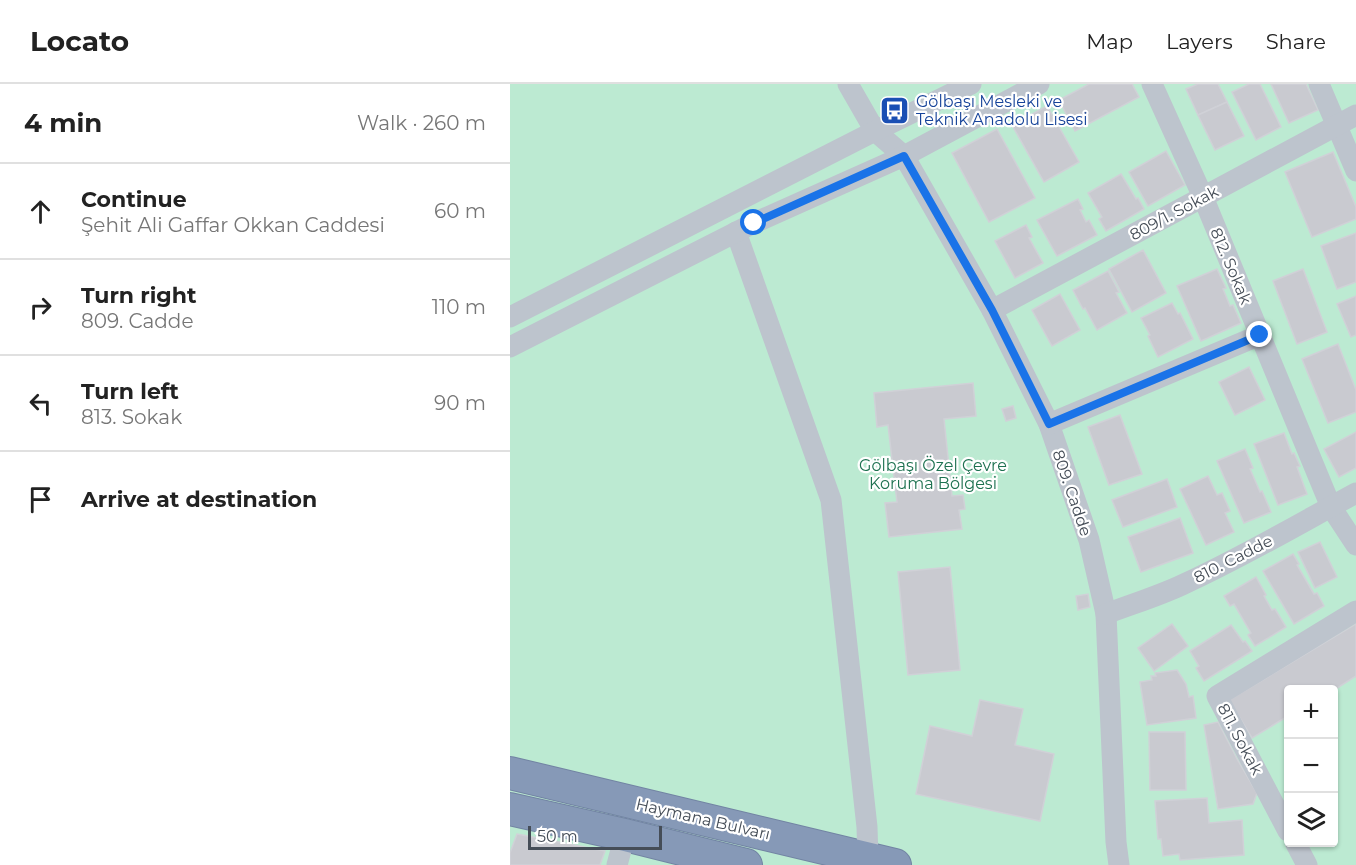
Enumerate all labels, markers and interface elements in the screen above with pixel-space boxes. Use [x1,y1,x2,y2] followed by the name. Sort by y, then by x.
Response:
[30,24,129,58] text: Locato
[1086,29,1133,54] text: Map
[1166,29,1233,54] text: Layers
[1266,29,1326,54] text: Share
[916,92,1087,129] place label: Gölbaşı Mesleki ve Teknik Anadolu Lisesi
[879,94,911,126] bus stop icon: Gölbaşı Mesleki ve Teknik Anadolu Lisesi
[24,107,102,139] text: 4 min
[357,111,486,135] text: Walk · 260 m
[1126,181,1222,244] street label: 809/1. Sokak
[81,186,187,213] text: Continue
[24,195,57,228] icon: ahead
[434,199,486,223] text: 60 m
[740,209,766,235] route start
[81,213,385,237] text: Şehit Ali Gaffar Okkan Caddesi
[1206,225,1256,307] street label: 812. Sokak
[81,282,196,309] text: Turn right
[24,291,57,324] icon: right
[432,295,486,319] text: 110 m
[81,309,193,333] text: 809. Cadde
[1246,321,1272,347] route end
[81,378,179,405] text: Turn left
[24,387,57,420] icon: left
[434,391,486,415] text: 90 m
[81,405,182,429] text: 813. Sokak
[1048,447,1096,539] street label: 809. Cadde
[859,455,1007,493] park label: Gölbaşı Özel Çevre Koruma Bölgesi
[24,483,57,516] icon: arrive
[81,486,317,513] text: Arrive at destination
[1190,531,1276,587] street label: 810. Cadde
[1284,685,1338,847] map controls
[1284,685,1338,739] button: +
[1213,700,1267,778] street label: 811. Sokak
[1284,739,1338,793] button: −
[1284,793,1338,847] button: layers
[634,794,772,844] street label: Haymana Bulvarı
[528,823,662,850] scale bar
[537,827,578,846] text: 50 m

